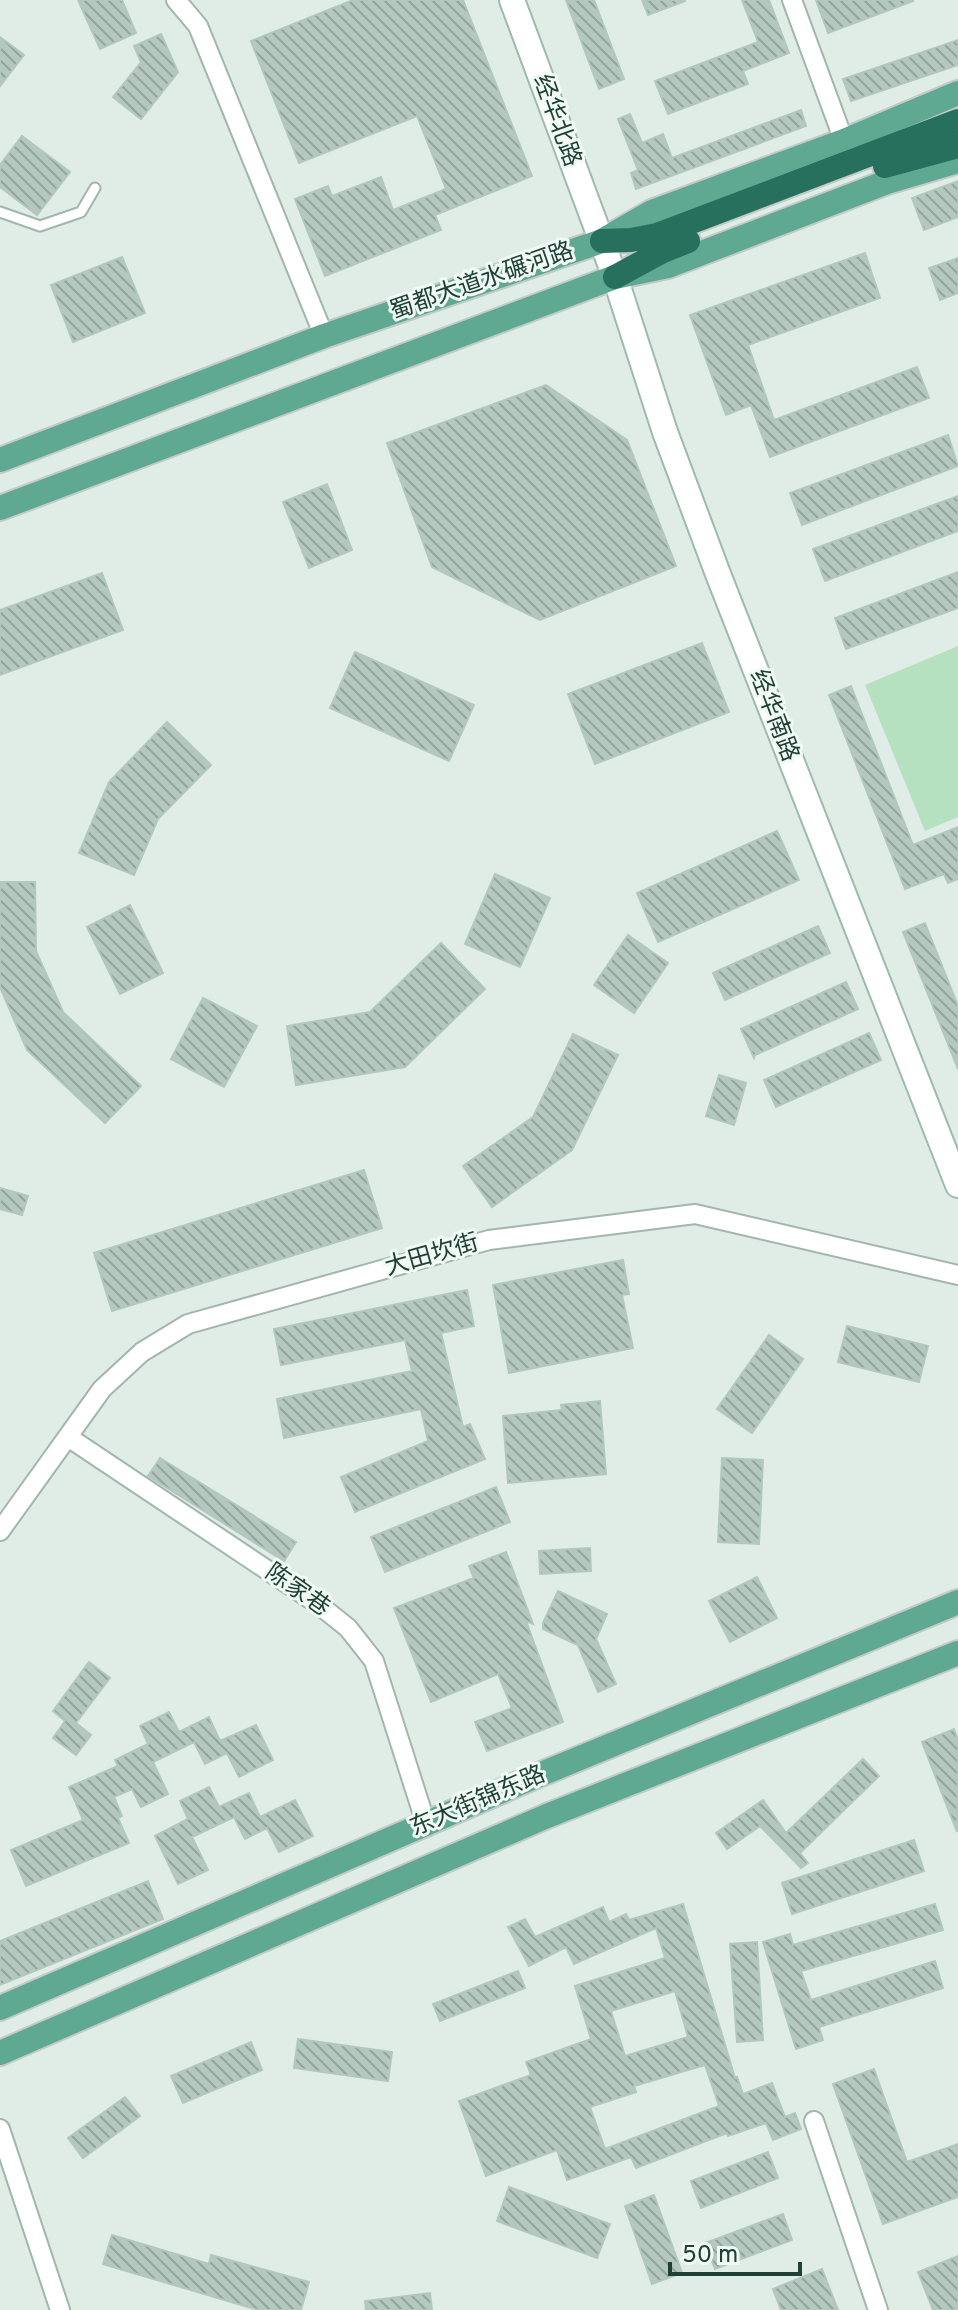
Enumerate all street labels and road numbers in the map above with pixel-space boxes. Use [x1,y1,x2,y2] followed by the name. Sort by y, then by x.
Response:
[525,71,587,171] street label: 经华北路
[386,237,578,327] street label: 蜀都大道水碾河路
[742,666,804,766] street label: 经华南路
[382,1228,482,1284] street label: 大田坎街
[259,1558,335,1624] street label: 陈家巷
[406,1760,550,1844] street label: 东大街锦东路

